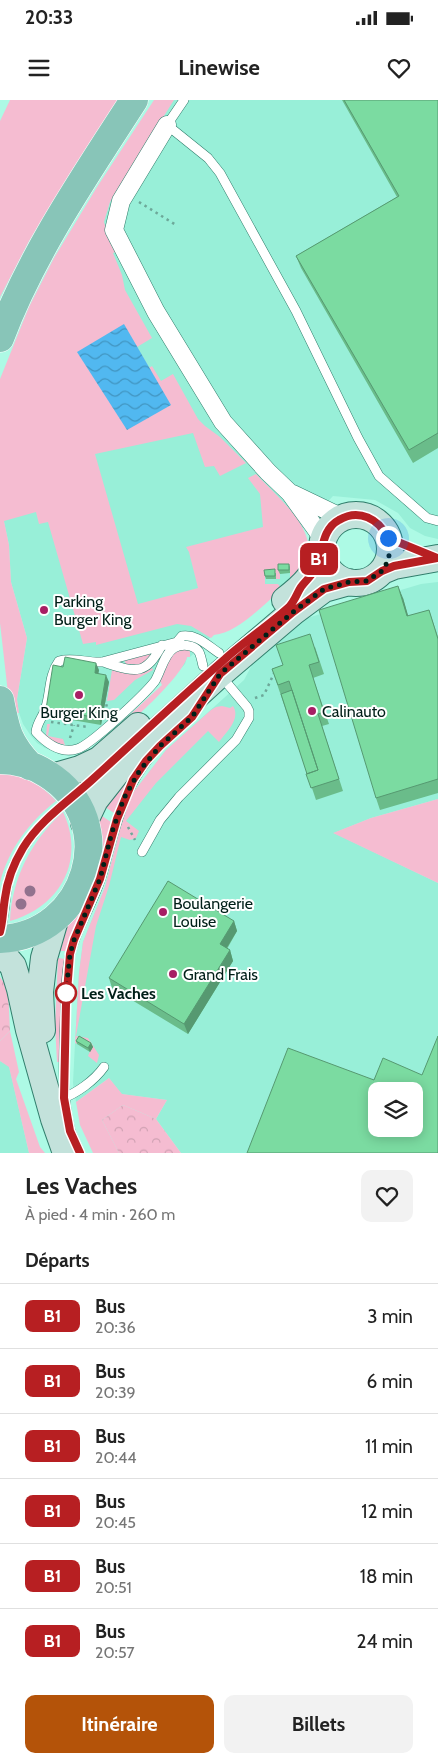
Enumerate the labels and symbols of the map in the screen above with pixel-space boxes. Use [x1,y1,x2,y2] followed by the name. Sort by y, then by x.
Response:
[376,526,401,551] your location
[296,543,342,575] line badge: B1
[54,592,132,629] place label: Parking Burger King
[38,604,50,616] marker: Parking Burger King
[73,689,85,701] marker: Burger King
[322,702,386,721] place label: Calinauto
[40,703,119,722] place label: Burger King
[306,705,318,717] marker: Calinauto
[173,894,253,931] place label: Boulangerie Louise
[157,906,169,918] marker: Boulangerie Louise
[183,965,258,984] place label: Grand Frais
[167,968,179,980] marker: Grand Frais
[55,982,77,1004] marker: Les Vaches
[81,984,156,1003] place label: Les Vaches

